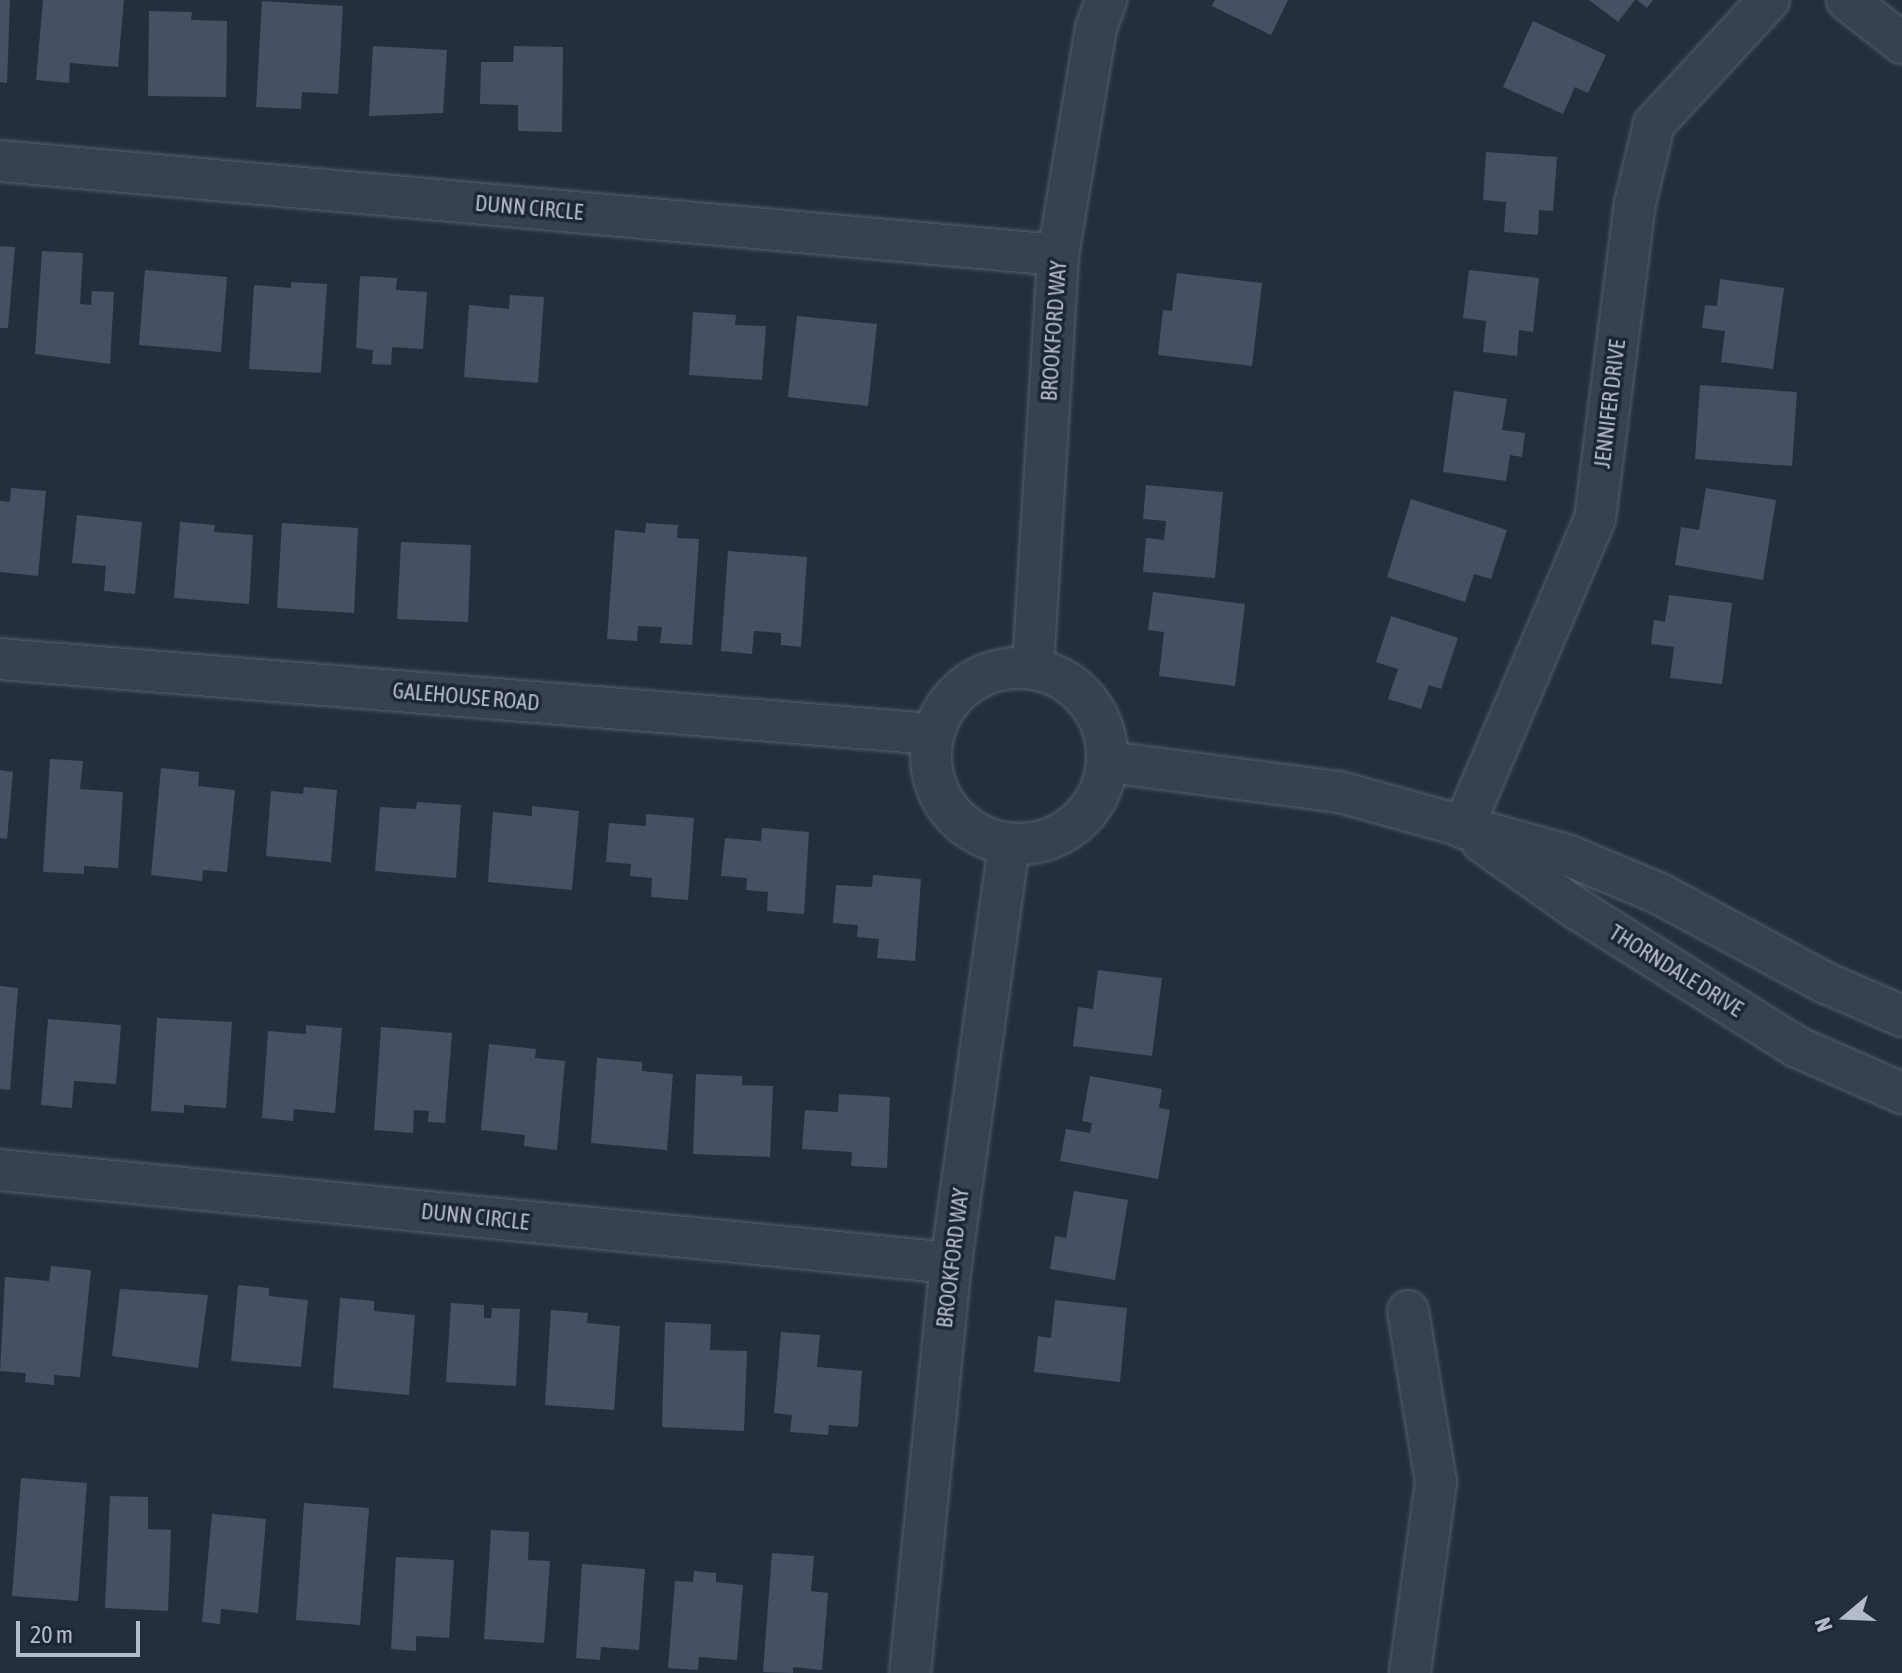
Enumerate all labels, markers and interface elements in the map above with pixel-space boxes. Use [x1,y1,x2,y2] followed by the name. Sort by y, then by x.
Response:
[474,190,584,226] street label: DUNN CIRCLE
[1036,260,1072,402] street label: BROOKFORD WAY
[1589,338,1631,470] street label: JENNIFER DRIVE
[391,677,541,717] street label: GALEHOUSE ROAD
[1604,919,1748,1023] street label: THORNDALE DRIVE
[931,1187,975,1329] street label: BROOKFORD WAY
[420,1198,530,1236] street label: DUNN CIRCLE
[1806,1577,1886,1657] north arrow
[20,1605,144,1655] scale bar
[1809,1614,1838,1635] text: N
[30,1621,73,1648] text: 20 m

